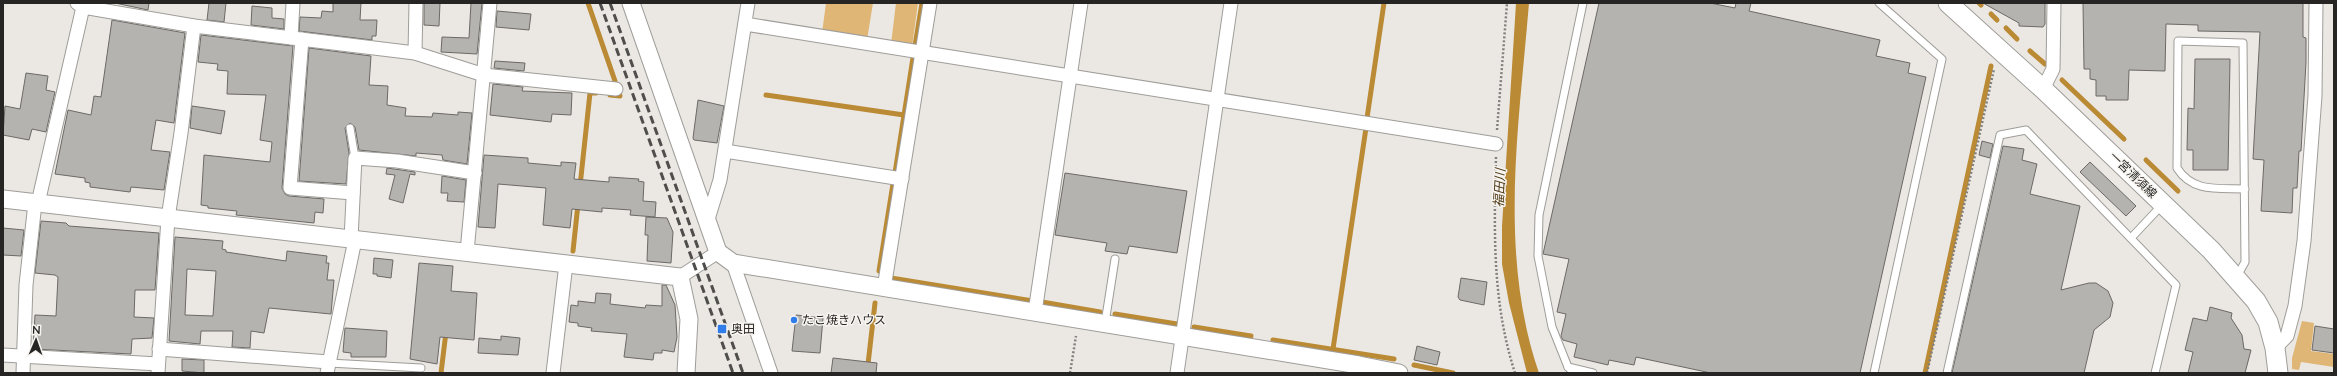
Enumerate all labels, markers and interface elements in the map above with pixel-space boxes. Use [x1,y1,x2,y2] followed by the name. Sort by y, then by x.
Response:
[2107,148,2160,201] street label: 一宮清須線
[1490,166,1508,208] water label: 福田川
[802,312,886,327] place label: たこ焼きハウス
[789,315,799,325] marker: たこ焼きハウス
[16,320,56,360] north arrow
[731,321,755,336] place label: 奥田
[32,323,41,336] text: N
[716,323,728,335] marker: 奥田

